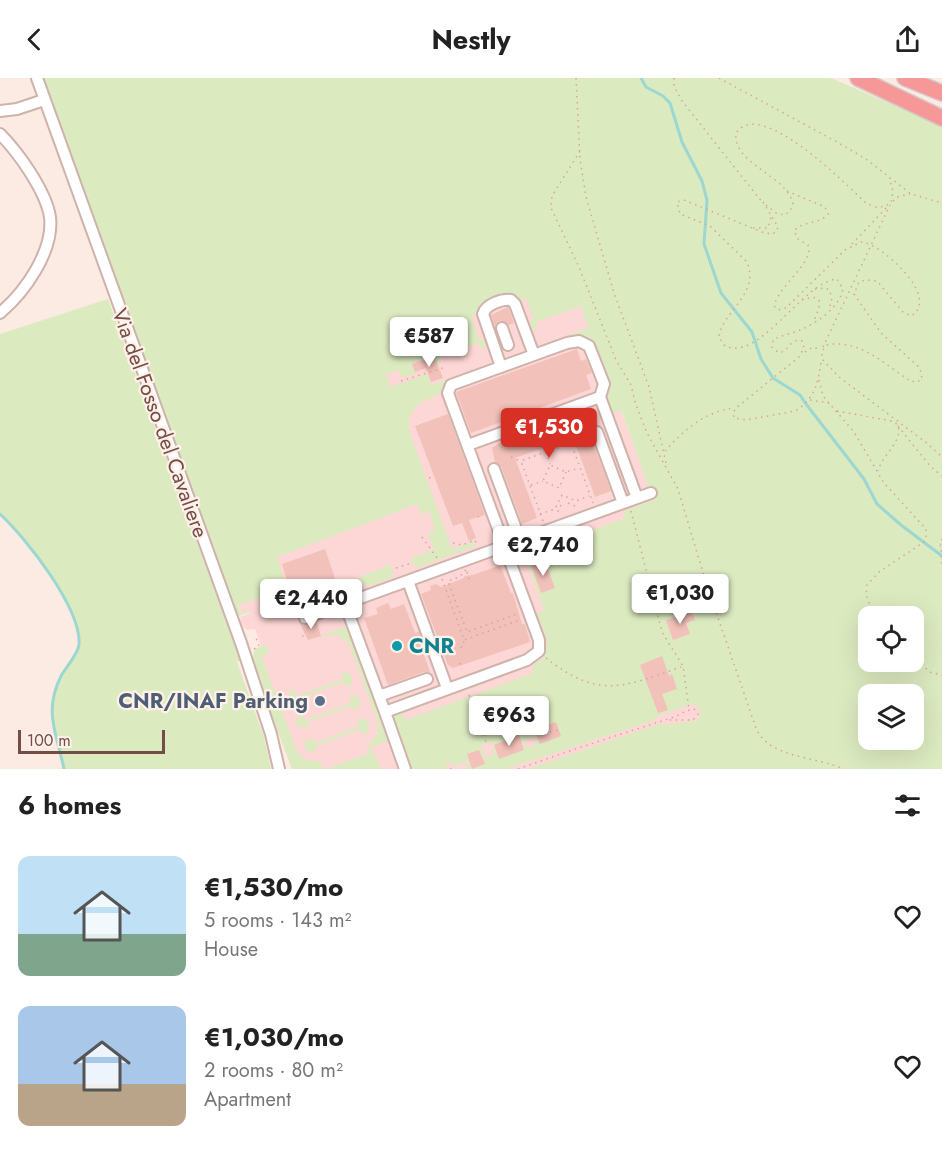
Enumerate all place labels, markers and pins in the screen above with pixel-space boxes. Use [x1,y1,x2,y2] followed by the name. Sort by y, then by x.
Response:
[393,317,465,368] pin: €587
[500,408,598,459] pin: €1,530
[494,526,592,577] pin: €2,740
[631,574,729,625] pin: €1,030
[262,579,360,630] pin: €2,440
[409,631,454,661] place label: CNR
[390,639,404,653] marker: CNR
[118,686,308,716] place label: CNR/INAF Parking
[313,694,327,708] marker: CNR/INAF Parking
[473,696,545,747] pin: €963

